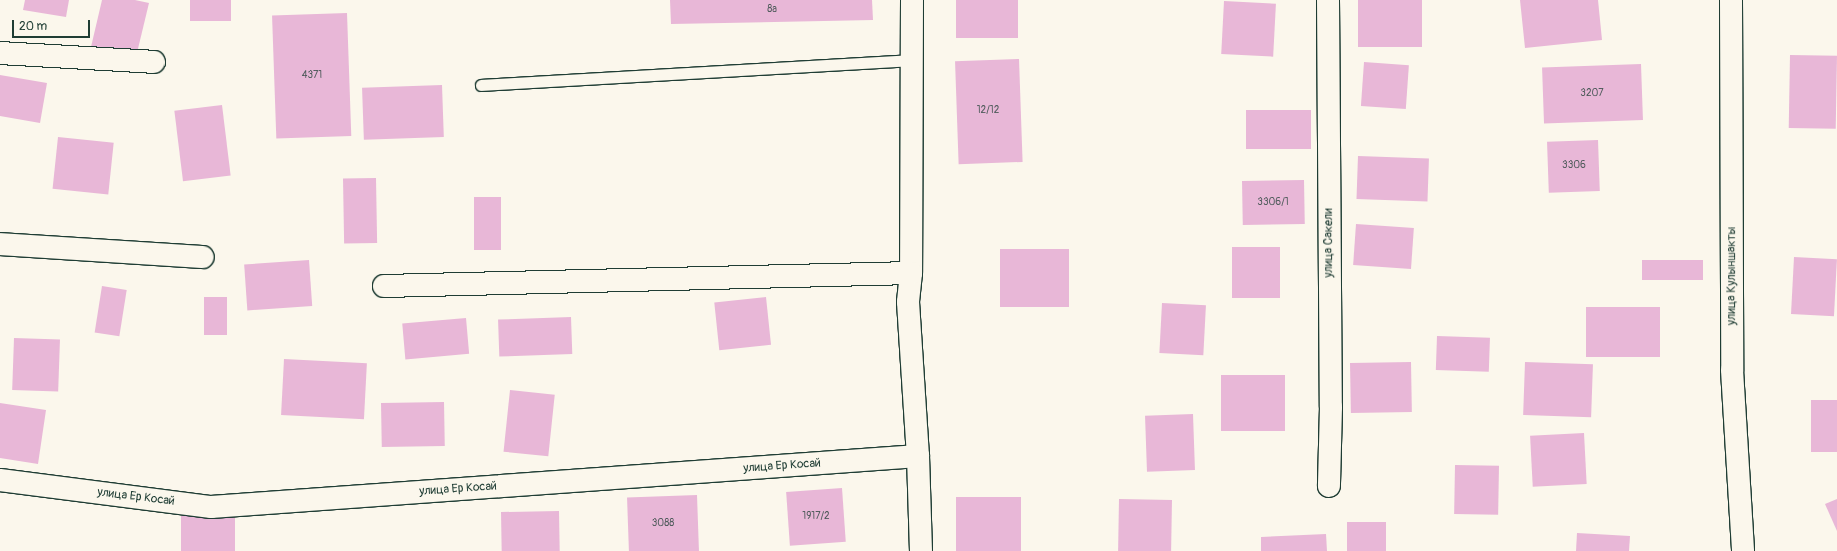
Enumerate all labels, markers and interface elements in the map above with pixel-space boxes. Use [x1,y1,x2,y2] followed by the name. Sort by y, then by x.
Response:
[767,4,777,16] house number: 8а
[14,12,92,38] scale bar
[19,19,47,34] text: 20 m
[302,70,322,82] house number: 4371
[1580,88,1604,100] house number: 3207
[977,105,999,117] house number: 12/12
[1562,160,1586,172] house number: 3306
[1257,197,1289,209] house number: 3306/1
[1322,208,1336,278] street label: улица Сакели
[1725,227,1739,325] street label: улица Кулыншакты
[743,456,821,476] street label: улица Ер Косай
[419,479,497,499] street label: улица Ер Косай
[97,485,175,509] street label: улица Ер Косай
[802,511,830,523] house number: 1917/2
[652,518,674,530] house number: 3088

